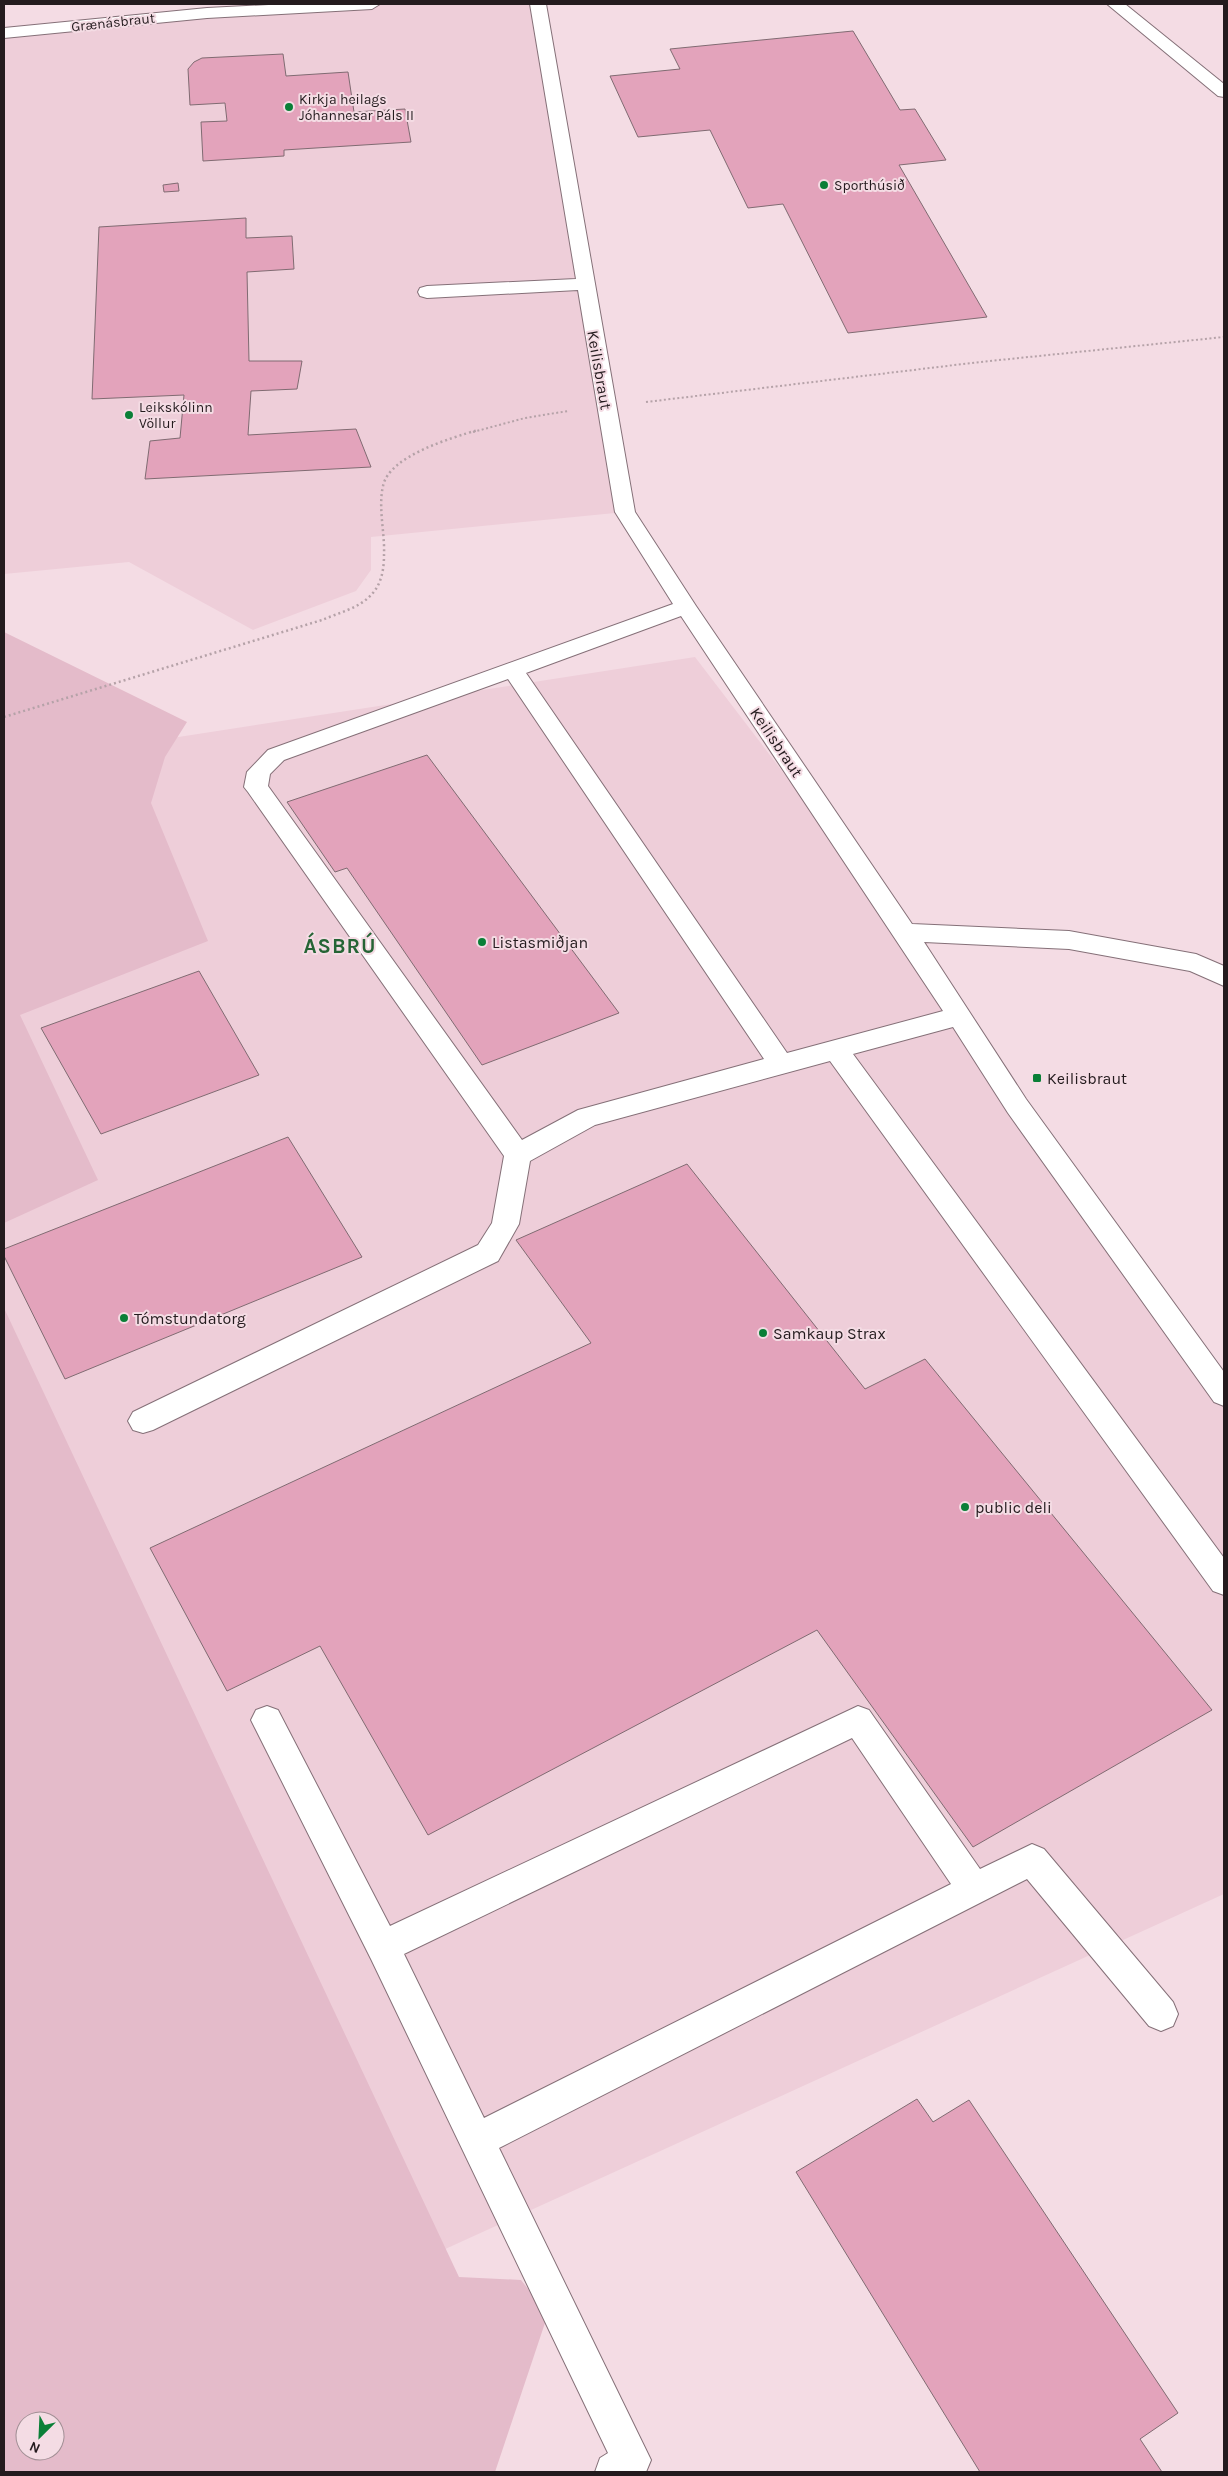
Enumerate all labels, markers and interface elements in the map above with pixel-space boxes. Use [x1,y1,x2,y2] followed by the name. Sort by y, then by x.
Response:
[70,10,156,35] street label: Grænásbraut
[299,91,414,124] place label: Kirkja heilags Jóhannesar Páls II
[283,101,295,113] marker: Kirkja heilags Jóhannesar Páls II
[834,177,905,194] place label: Sporthúsið
[818,179,830,191] marker: Sporthúsið
[583,329,616,411] street label: Keilisbraut
[139,399,213,432] place label: Leikskólinn Völlur
[123,409,135,421] marker: Leikskólinn Völlur
[746,704,807,781] street label: Keilisbraut
[303,932,377,958] district label: ÁSBRÚ
[492,933,588,952] place label: Listasmiðjan
[476,936,488,948] marker: Listasmiðjan
[1047,1069,1127,1088] place label: Keilisbraut
[1031,1072,1043,1084] marker: Keilisbraut
[134,1309,246,1328] place label: Tómstundatorg
[118,1312,130,1324] marker: Tómstundatorg
[773,1324,886,1343] place label: Samkaup Strax
[757,1327,769,1339] marker: Samkaup Strax
[975,1498,1052,1517] place label: public deli
[959,1501,971,1513] marker: public deli
[15,2411,65,2461] north arrow
[27,2438,43,2457] text: N

